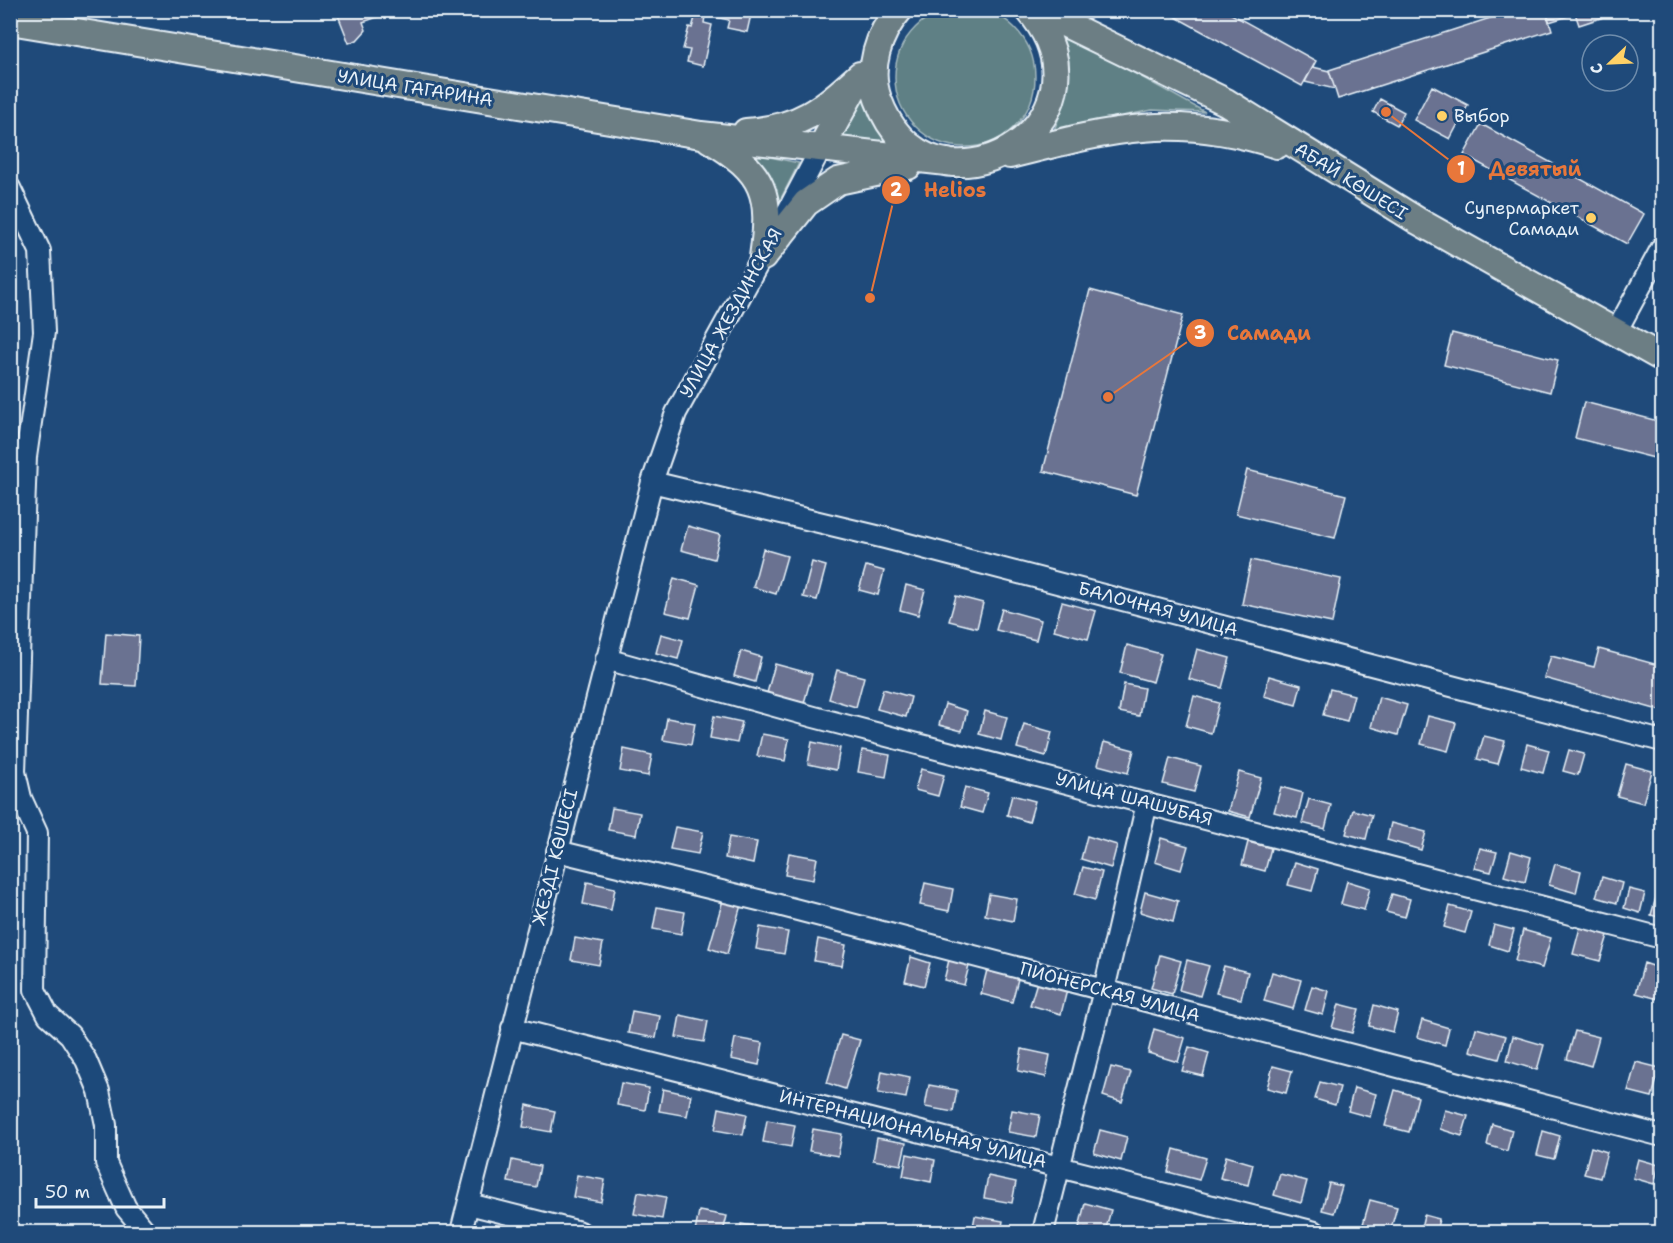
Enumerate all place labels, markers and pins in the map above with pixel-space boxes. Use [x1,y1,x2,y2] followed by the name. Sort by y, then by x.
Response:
[1454,104,1510,128] place label: Выбор
[1435,109,1449,123] marker: Выбор
[1446,150,1593,188] callout: Девятый
[881,171,998,209] callout: Helios
[1464,196,1580,241] place label: Супермаркет Самади
[1584,211,1598,225] marker: Супермаркет Самади
[1185,314,1323,352] callout: Самади

